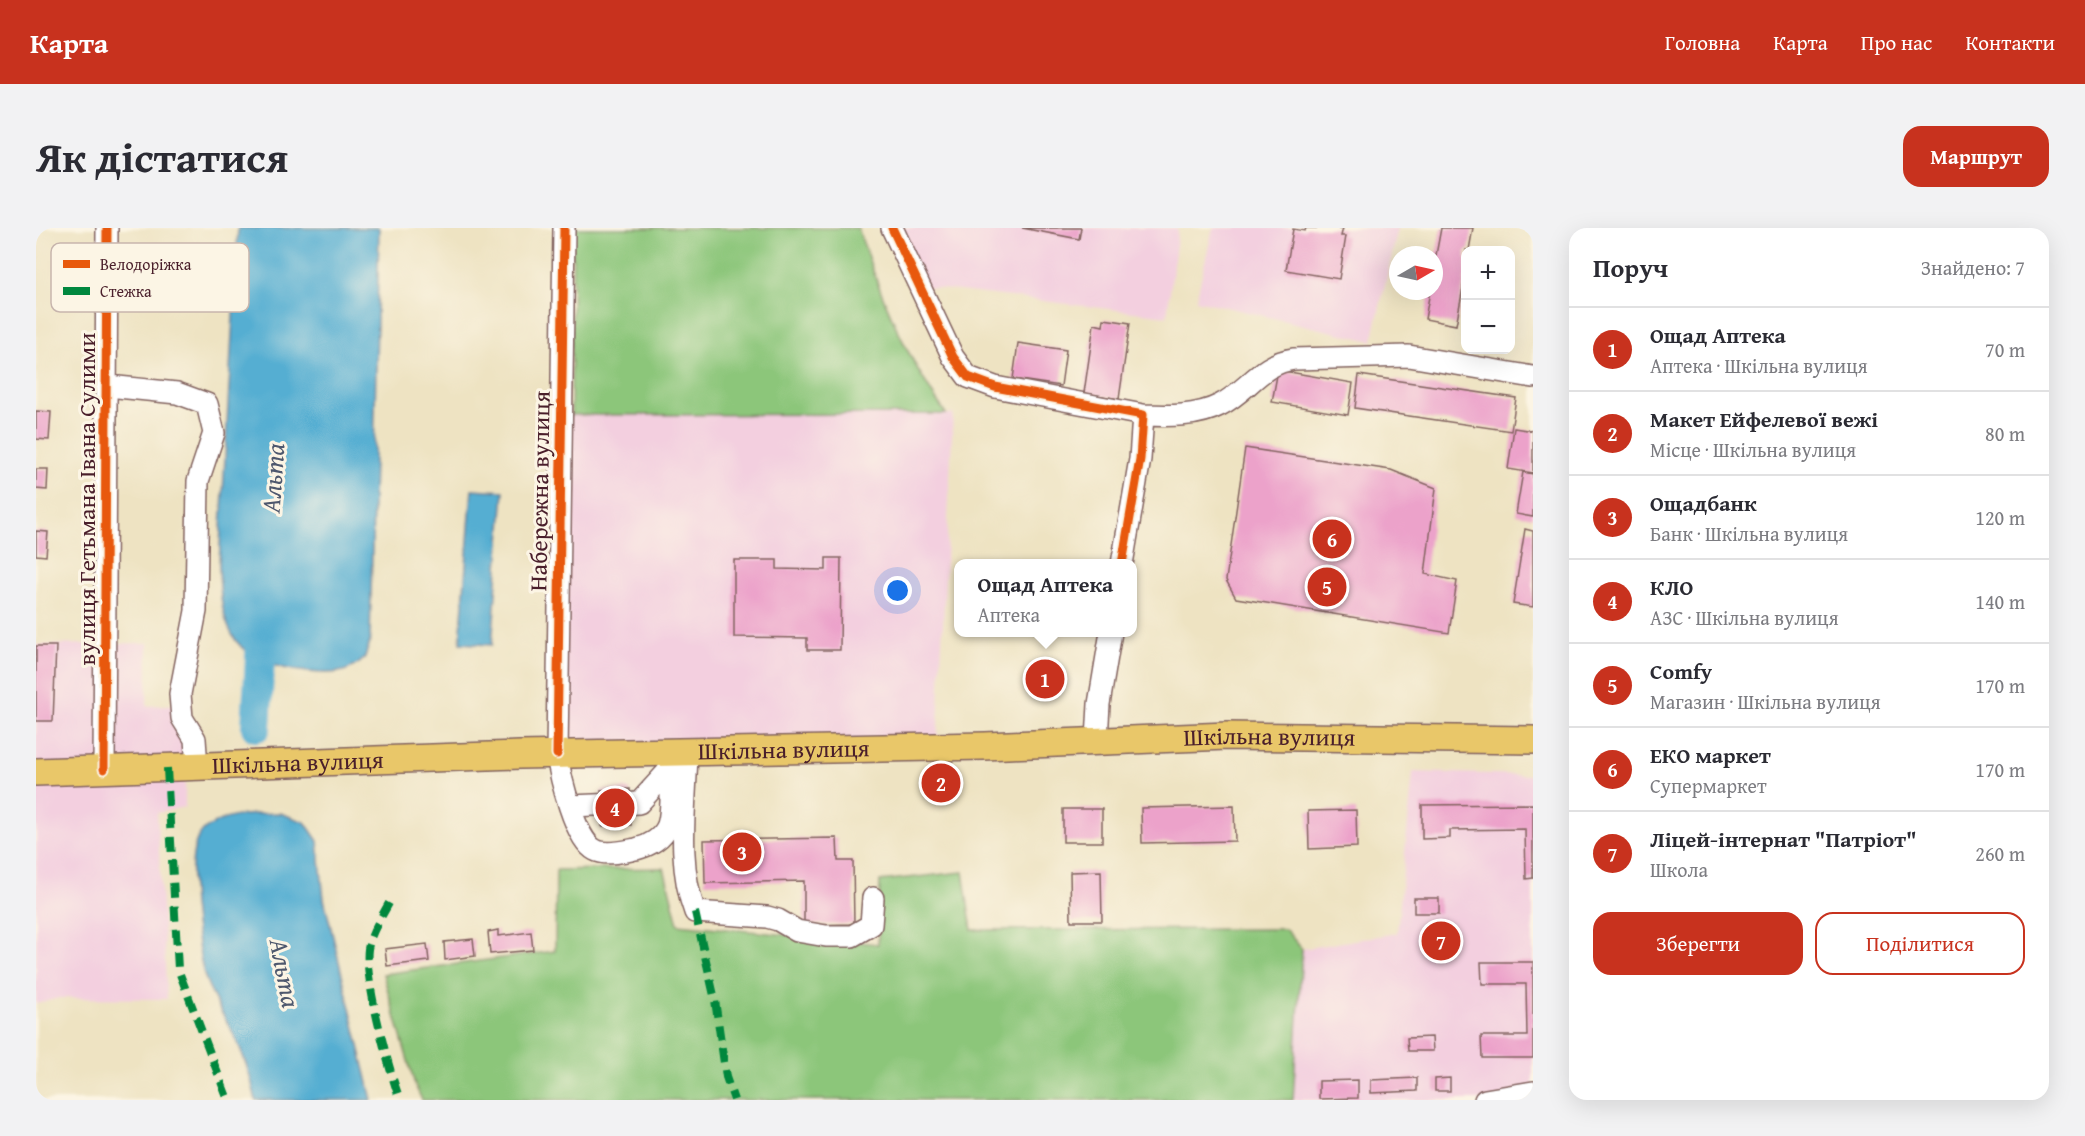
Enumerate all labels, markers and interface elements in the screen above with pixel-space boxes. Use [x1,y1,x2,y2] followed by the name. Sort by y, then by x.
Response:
[30,22,108,63] text: Карта
[1665,27,1740,58] text: Головна
[1773,27,1828,58] text: Карта
[1861,27,1932,58] text: Про нас
[1965,27,2055,58] text: Контакти
[36,126,288,187] text: Як дістатися
[1903,126,2049,187] button: Маршрут
[51,243,249,312] legend
[1389,246,1443,300] north arrow
[1461,246,1515,354] map controls
[1461,246,1515,300] button: +
[1593,248,1668,287] text: Поруч
[100,252,192,276] text: Велодоріжка
[1921,253,2025,282] text: Знайдено: 7
[100,279,152,303] text: Стежка
[1461,300,1515,354] button: −
[1650,319,1786,351] text: Ощад Аптека
[69,333,104,665] street label: вулиця Гетьмана Івана Сулими
[1607,335,1618,364] text: 1
[1985,335,2025,364] text: 70 m
[1650,351,1868,380] text: Аптека · Шкільна вулиця
[520,390,559,592] street label: Набережна вулиця
[1650,403,1878,435] text: Макет Ейфелевої вежі
[1607,419,1618,448] text: 2
[1985,419,2025,448] text: 80 m
[1650,435,1856,464] text: Місце · Шкільна вулиця
[251,442,294,515] water label: Альта
[1650,487,1757,519] text: Ощадбанк
[1607,503,1618,532] text: 3
[1975,503,2025,532] text: 120 m
[1312,516,1352,562] pin: 6
[1650,519,1848,548] text: Банк · Шкільна вулиця
[954,559,1137,637] popup
[1308,564,1346,610] pin: 5
[978,568,1113,600] text: Ощад Аптека
[1650,571,1693,603] text: КЛО
[883,576,912,605] your location
[1607,587,1618,616] text: 4
[1975,587,2025,616] text: 140 m
[978,600,1040,629] text: Аптека
[1650,603,1839,632] text: АЗС · Шкільна вулиця
[1650,655,1712,687] text: Comfy
[1026,656,1064,702] pin: 1
[1607,671,1618,700] text: 5
[1975,671,2025,700] text: 170 m
[1650,687,1881,716] text: Магазин · Шкільна вулиця
[1183,718,1356,755] street label: Шкільна вулиця
[697,730,870,769] street label: Шкільна вулиця
[1650,739,1771,771] text: ЕКО маркет
[211,742,384,783] street label: Шкільна вулиця
[1607,755,1618,784] text: 6
[1975,755,2025,784] text: 170 m
[922,760,960,806] pin: 2
[1650,771,1767,800] text: Супермаркет
[596,786,634,830] pin: 4
[1650,823,1917,855] text: Ліцей-інтернат "Патріот"
[722,830,762,874] pin: 3
[1607,839,1618,868] text: 7
[1975,839,2025,868] text: 260 m
[1650,855,1708,884] text: Школа
[1593,912,1803,975] button: Зберегти
[1815,912,2025,975] button: Поділитися
[1422,918,1460,964] pin: 7
[259,934,311,1011] water label: Альта

